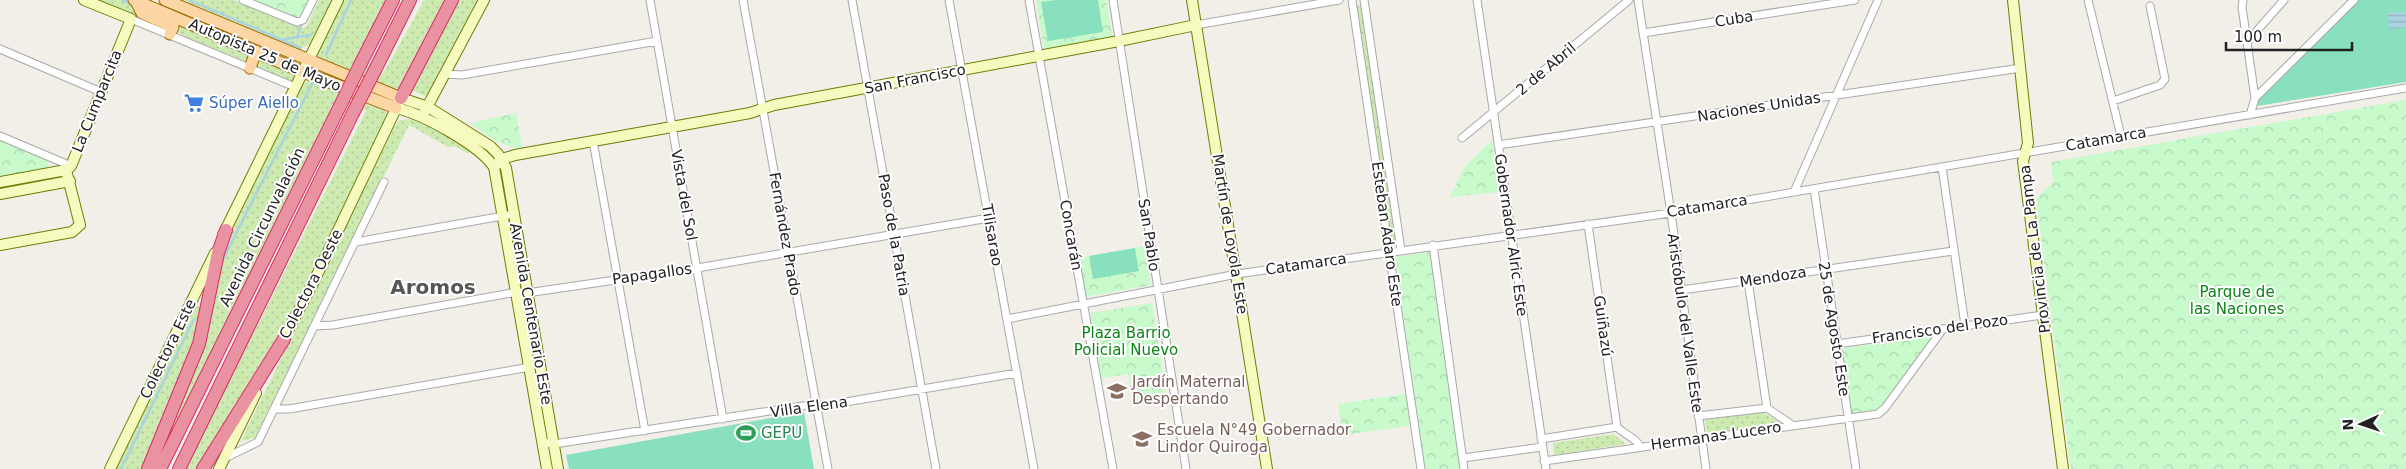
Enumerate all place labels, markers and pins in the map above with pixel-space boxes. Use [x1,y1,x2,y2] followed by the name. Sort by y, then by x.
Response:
[183,92,205,114] supermarket icon: Súper Aiello
[209,94,299,112] place label: Súper Aiello
[1131,373,1246,408] place label: Jardín Maternal Despertando
[1106,380,1128,402] school or university icon: Jardín Maternal Despertando
[1157,421,1352,456] place label: Escuela N°49 Gobernador Lindor Quiroga
[735,422,757,444] sports icon: GEPU
[761,424,802,442] place label: GEPU
[1131,428,1153,450] school or university icon: Escuela N°49 Gobernador Lindor Quiroga

